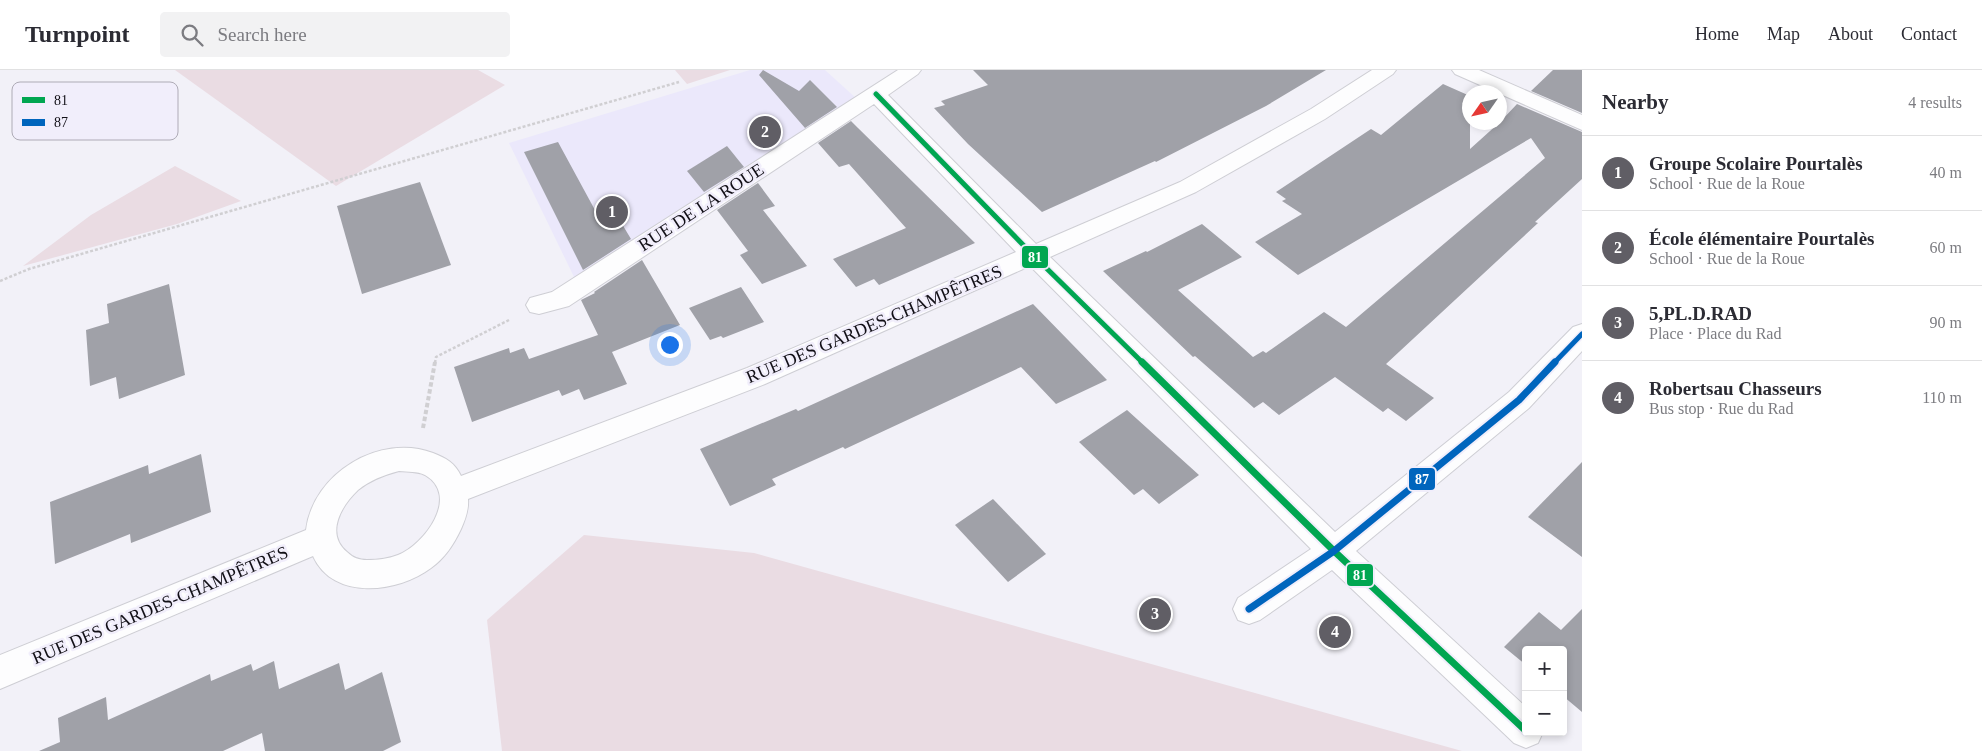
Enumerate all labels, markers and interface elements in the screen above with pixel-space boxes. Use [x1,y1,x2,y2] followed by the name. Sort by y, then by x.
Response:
[160,12,510,57] search box
[25,21,130,47] text: Turnpoint
[178,21,206,49] icon: search
[218,24,307,45] text: Search here
[1695,24,1739,44] text: Home
[1767,24,1800,44] text: Map
[1828,24,1873,44] text: About
[1901,24,1957,44] text: Contact
[12,82,178,140] legend
[1462,85,1507,130] north arrow
[1602,90,1669,114] text: Nearby
[54,93,68,108] text: 81
[1908,94,1962,111] text: 4 results
[749,113,781,151] pin: 2
[54,115,68,130] text: 87
[1649,153,1863,174] text: Groupe Scolaire Pourtalès
[635,159,767,255] street label: RUE DE LA ROUE
[1614,164,1622,181] text: 1
[1930,164,1962,181] text: 40 m
[1649,175,1805,192] text: School · Rue de la Roue
[596,193,628,231] pin: 1
[1649,228,1874,249] text: École élémentaire Pourtalès
[1614,239,1622,256] text: 2
[1930,239,1962,256] text: 60 m
[1021,245,1049,269] line badge: 81
[1028,250,1042,265] text: 81
[1649,250,1805,267] text: School · Rue de la Roue
[743,260,1005,387] street label: RUE DES GARDES-CHAMPÊTRES
[1649,303,1752,324] text: 5,PL.D.RAD
[1614,314,1622,331] text: 3
[1930,314,1962,331] text: 90 m
[1649,325,1781,342] text: Place · Place du Rad
[657,332,683,358] your location
[1649,378,1822,399] text: Robertsau Chasseurs
[1614,389,1622,406] text: 4
[1922,389,1962,406] text: 110 m
[1649,400,1793,417] text: Bus stop · Rue du Rad
[1408,467,1436,491] line badge: 87
[1415,472,1429,487] text: 87
[29,541,291,668] street label: RUE DES GARDES-CHAMPÊTRES
[1346,563,1374,587] line badge: 81
[1353,568,1367,583] text: 81
[1139,595,1171,633] pin: 3
[1319,613,1351,651] pin: 4
[1522,646,1567,736] map controls
[1522,646,1567,691] button: +
[1522,691,1567,736] button: −

